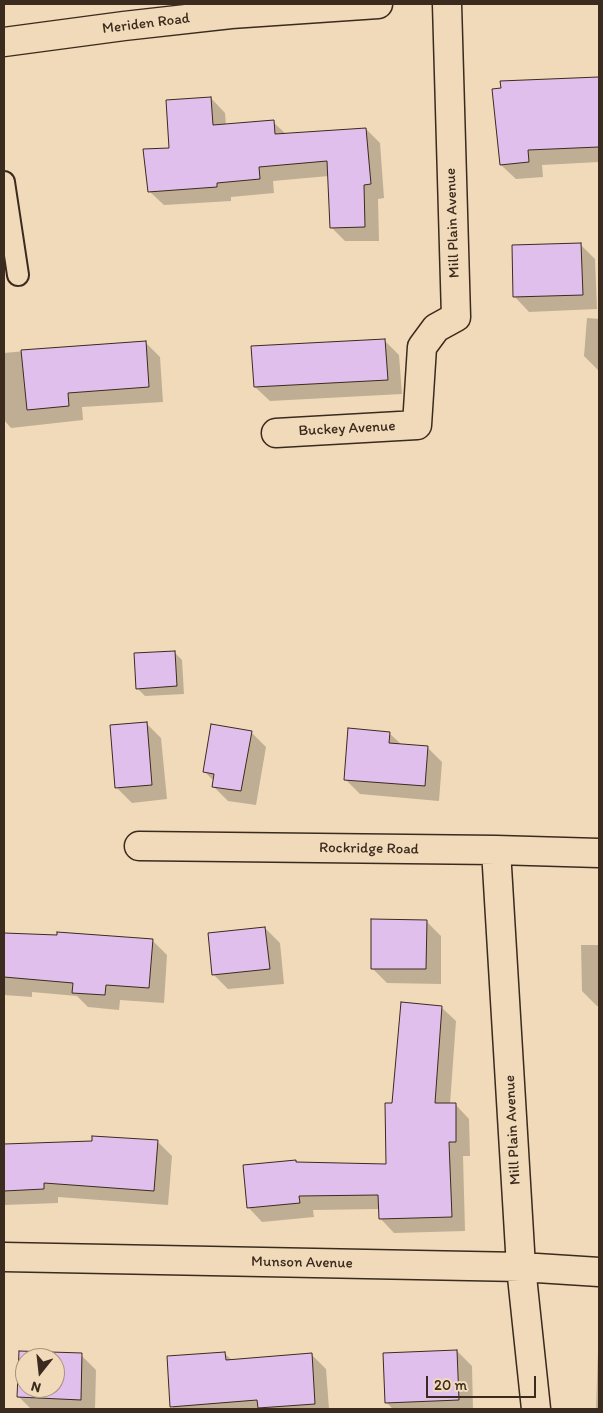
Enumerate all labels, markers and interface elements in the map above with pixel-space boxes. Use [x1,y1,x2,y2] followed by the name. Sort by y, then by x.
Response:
[101,10,191,38] street label: Meriden Road
[442,168,464,278] street label: Mill Plain Avenue
[298,417,396,441] street label: Buckey Avenue
[319,839,419,859] street label: Rockridge Road
[501,1074,525,1186] street label: Mill Plain Avenue
[251,1253,353,1273] street label: Munson Avenue
[15,1348,65,1398] north arrow
[428,1366,538,1398] scale bar
[434,1376,467,1394] text: 20 m
[29,1377,43,1396] text: N

